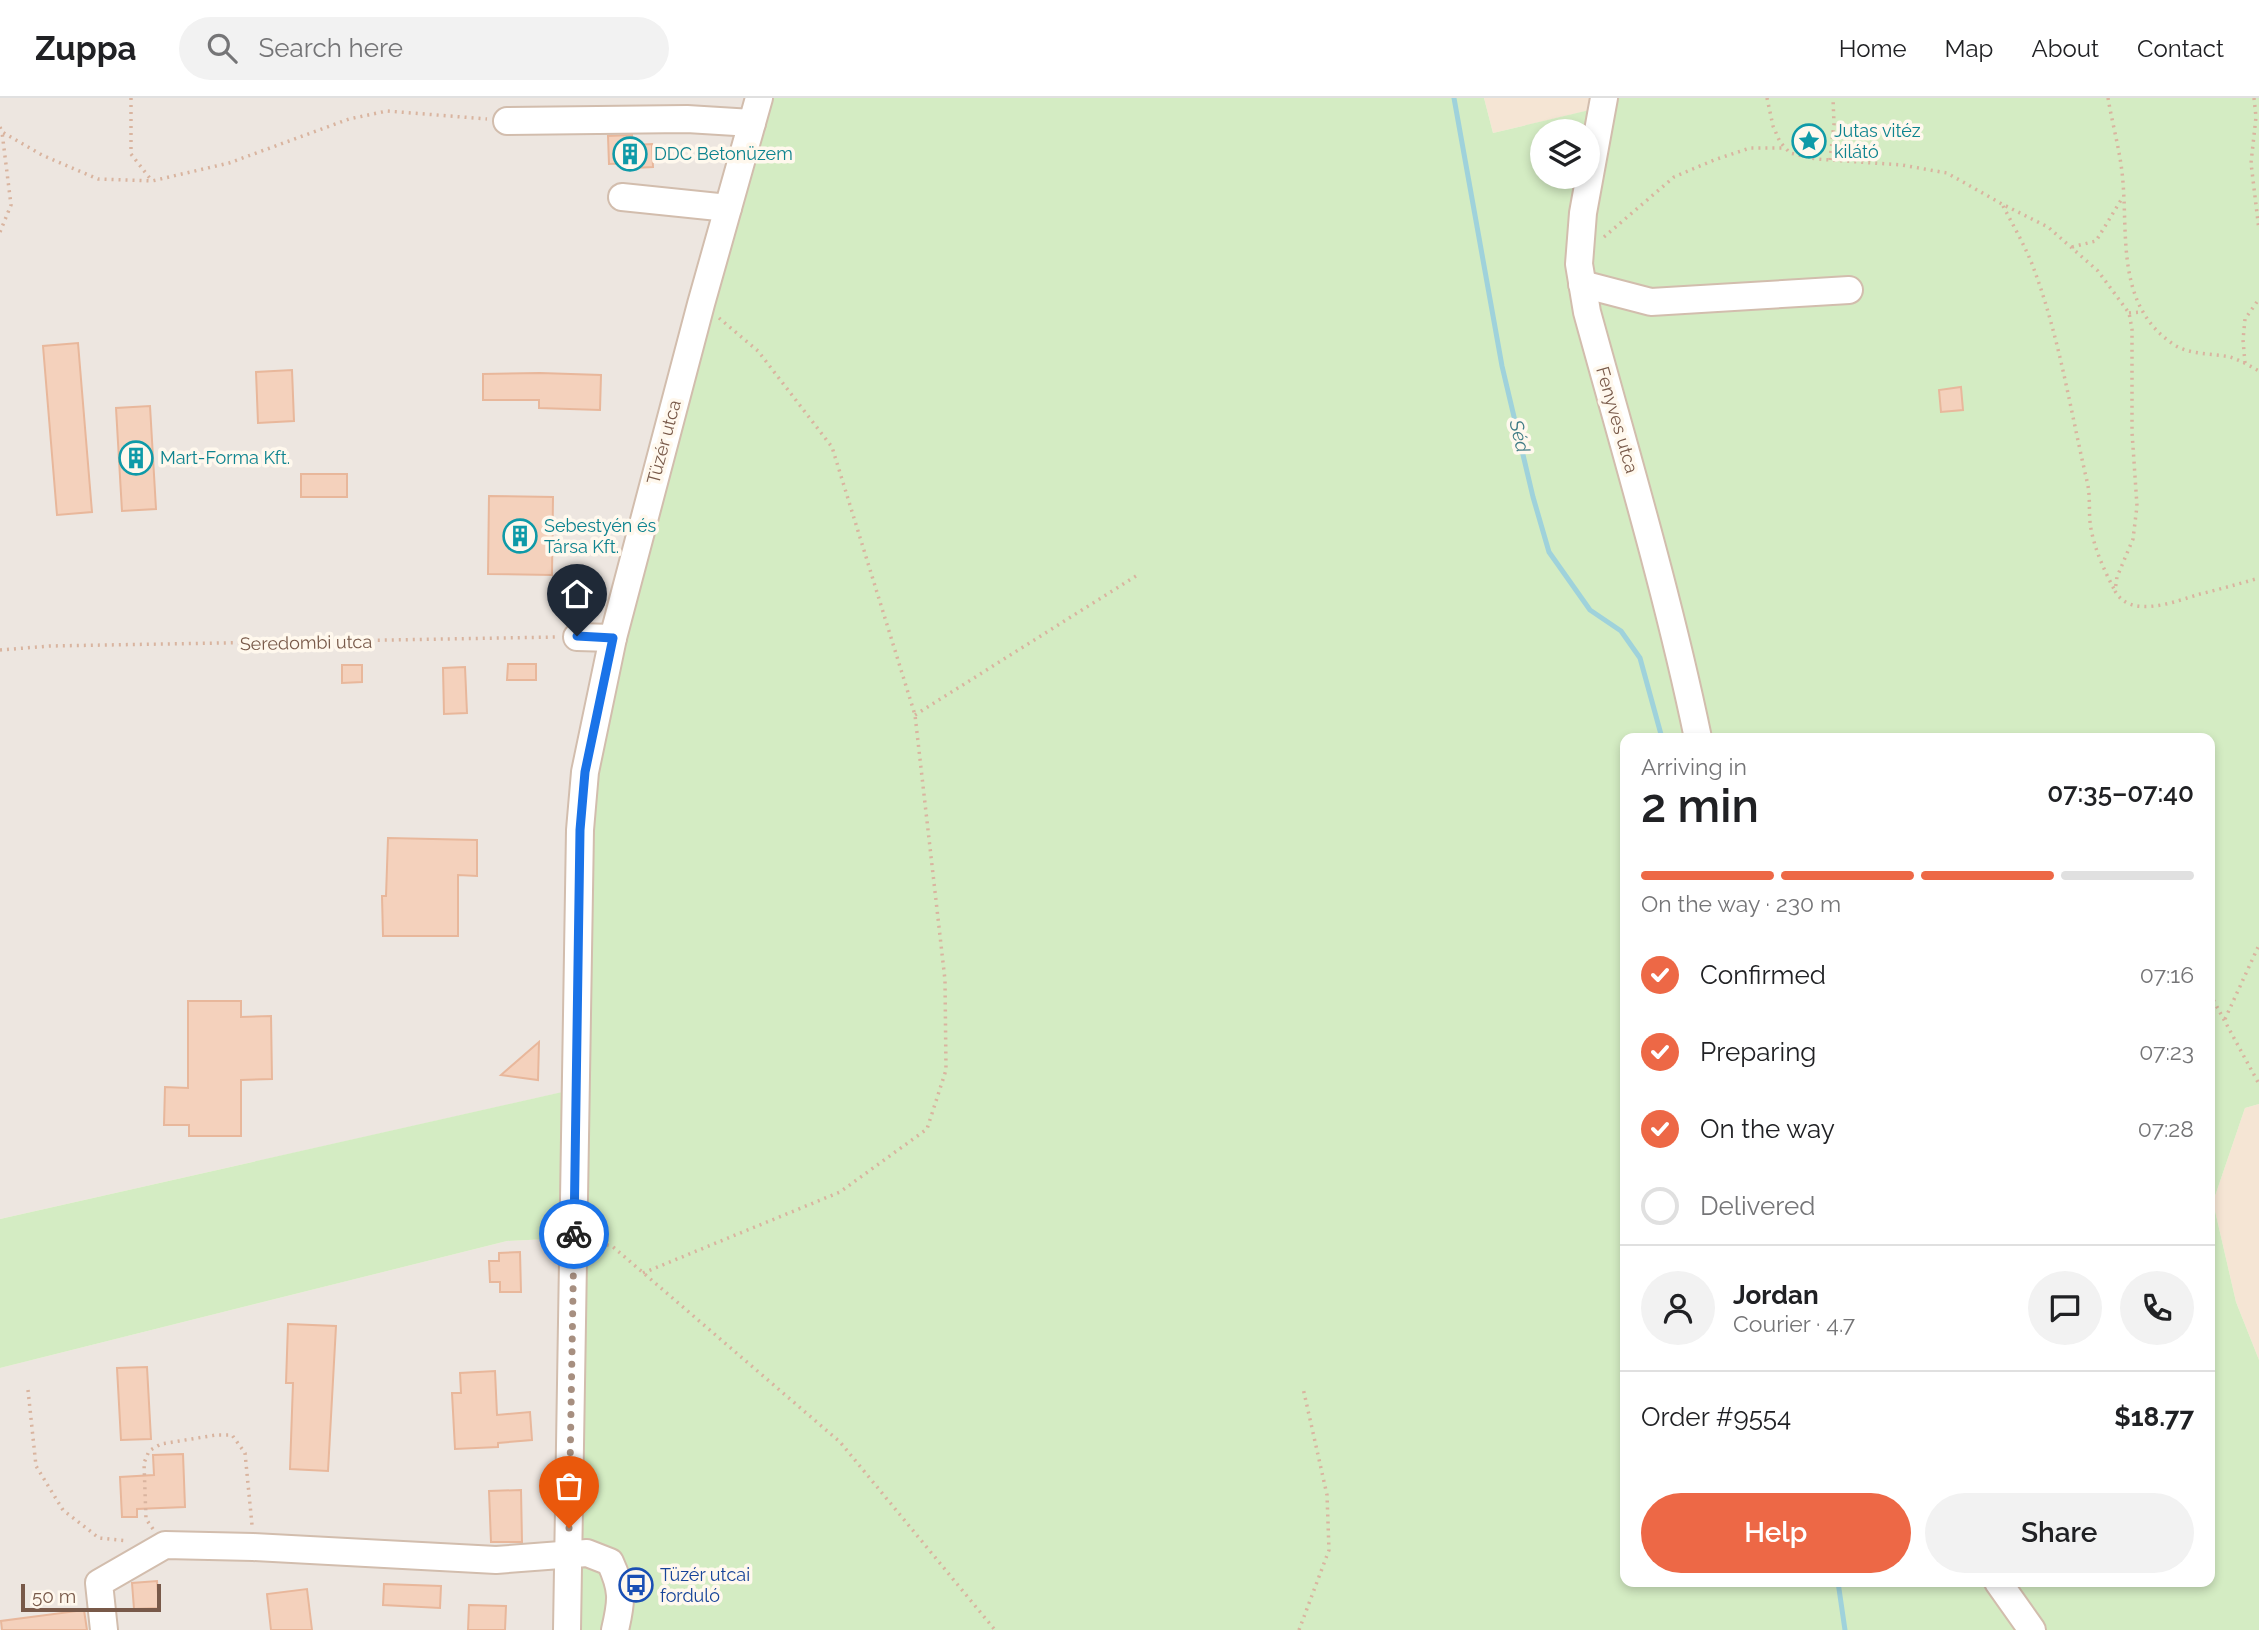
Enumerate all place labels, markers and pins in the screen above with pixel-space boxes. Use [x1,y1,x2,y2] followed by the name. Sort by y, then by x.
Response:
[1834,120,1921,162] place label: Jutas vitéz kilátó
[1790,122,1828,160] place icon: Jutas vitéz kilátó
[611,135,649,173] building icon: DDC Betonüzem
[654,143,793,164] place label: DDC Betonüzem
[117,439,155,477] building icon: Mart-Forma Kft.
[160,447,290,468] place label: Mart-Forma Kft.
[544,515,657,557] place label: Sebestyén és Társa Kft.
[501,517,539,555] building icon: Sebestyén és Társa Kft.
[547,564,607,636] pin
[539,1456,599,1528] pin
[660,1564,750,1606] place label: Tüzér utcai forduló
[617,1566,655,1604] bus stop icon: Tüzér utcai forduló

